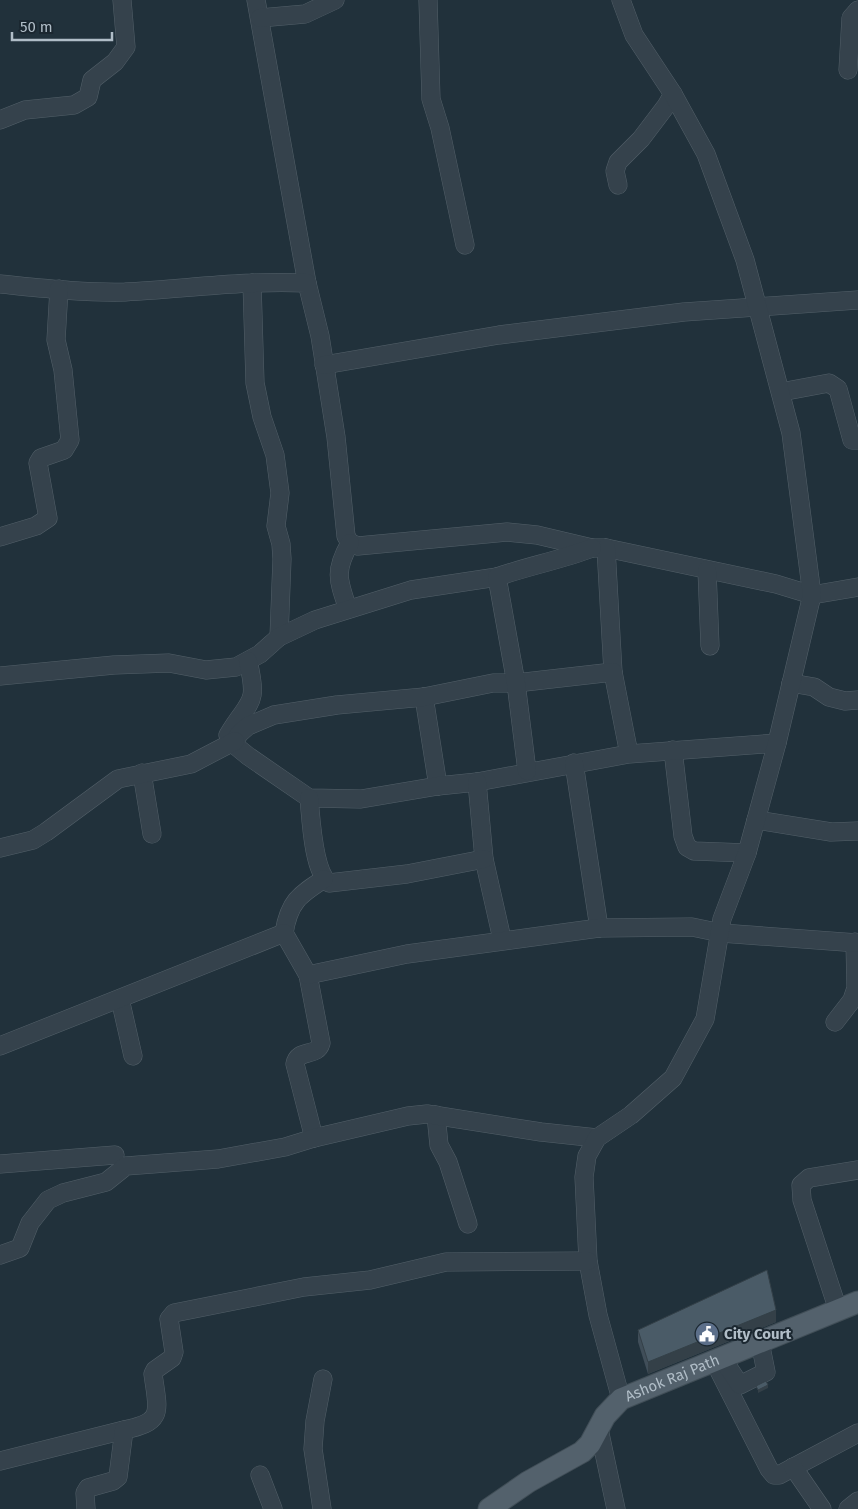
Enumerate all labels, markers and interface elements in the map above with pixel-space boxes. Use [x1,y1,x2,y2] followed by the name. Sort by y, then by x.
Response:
[12,10,112,42] scale bar
[20,18,53,36] text: 50 m
[694,1321,720,1347] public building icon: City Court
[724,1325,792,1343] place label: City Court
[622,1351,722,1405] street label: Ashok Raj Path

